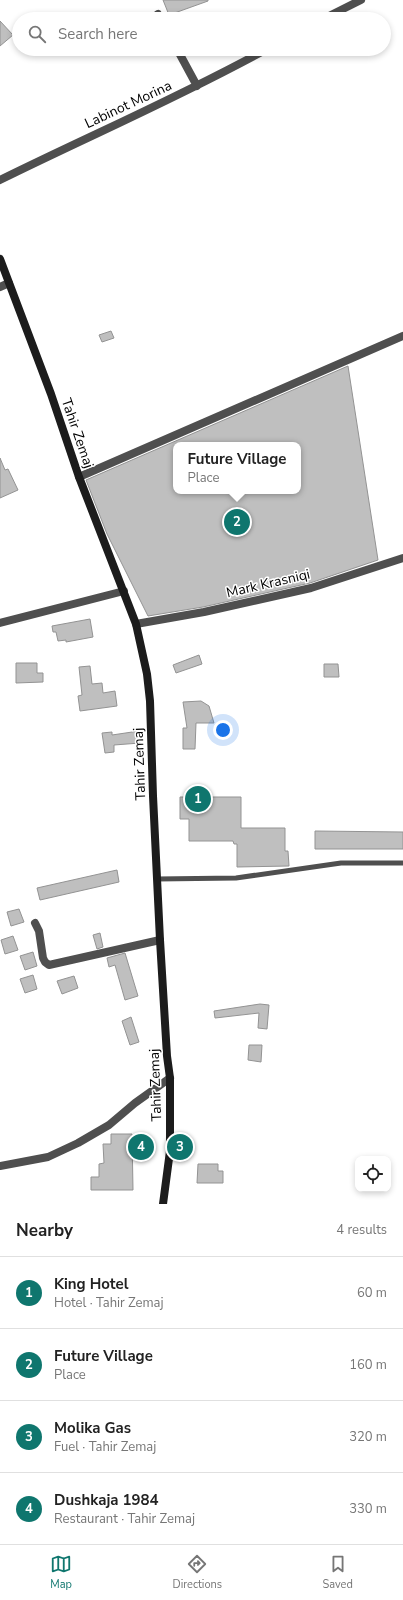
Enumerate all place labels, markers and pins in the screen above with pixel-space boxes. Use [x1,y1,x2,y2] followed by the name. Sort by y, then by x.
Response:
[224,507,250,537] pin: 2
[185,784,211,814] pin: 1
[128,1132,154,1162] pin: 4
[167,1132,193,1162] pin: 3

